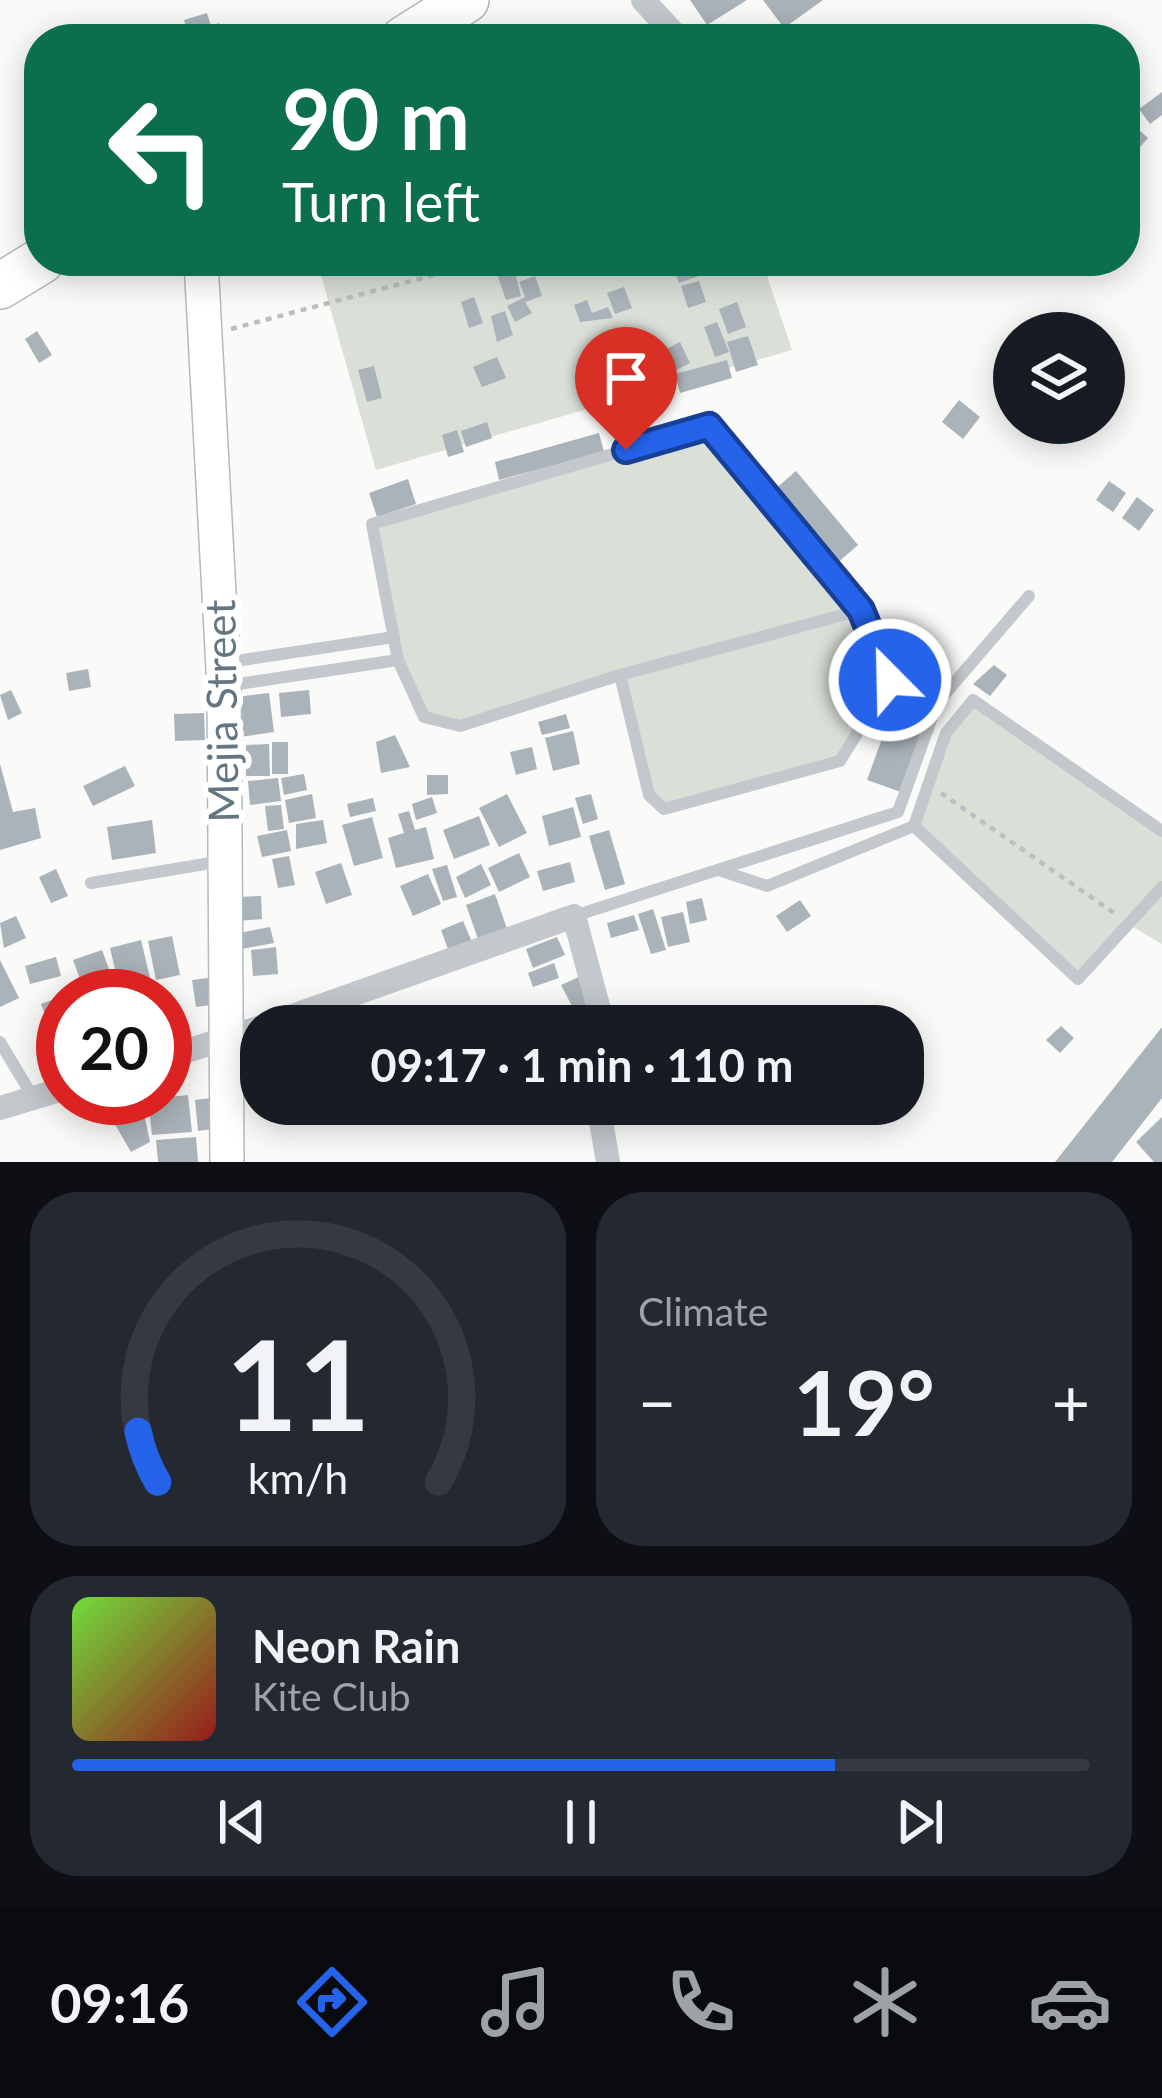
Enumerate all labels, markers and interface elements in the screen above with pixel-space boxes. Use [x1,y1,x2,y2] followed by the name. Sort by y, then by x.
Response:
[282,67,470,168] text: 90 m
[84,72,240,228] icon: left
[282,169,480,234] text: Turn left
[993,312,1125,444] map controls
[993,312,1125,444] button: layers
[575,327,677,450] pin
[593,345,659,411] icon: arrive
[194,599,248,823] street label: Mejia Street
[827,617,953,743] position arrow
[36,969,192,1125] speed limit sign: 20
[371,1038,793,1092] text: 09:17 · 1 min · 110 m
[638,1288,768,1334] text: Climate
[226,1308,370,1458] text: 11
[793,1347,935,1455] text: 19°
[638,1362,676,1441] text: −
[1052,1362,1090,1441] text: +
[248,1452,348,1503] text: km/h
[252,1619,460,1673] text: Neon Rain
[252,1673,411,1719] text: Kite Club
[209,1789,275,1855] icon: previous
[548,1789,614,1855] icon: pause
[887,1789,953,1855] icon: next
[290,1960,374,2044] icon: directions
[474,1960,558,2044] icon: music
[659,1960,743,2044] icon: phone
[843,1960,927,2044] icon: climate
[1028,1960,1112,2044] icon: car
[50,1970,189,2035] text: 09:16

